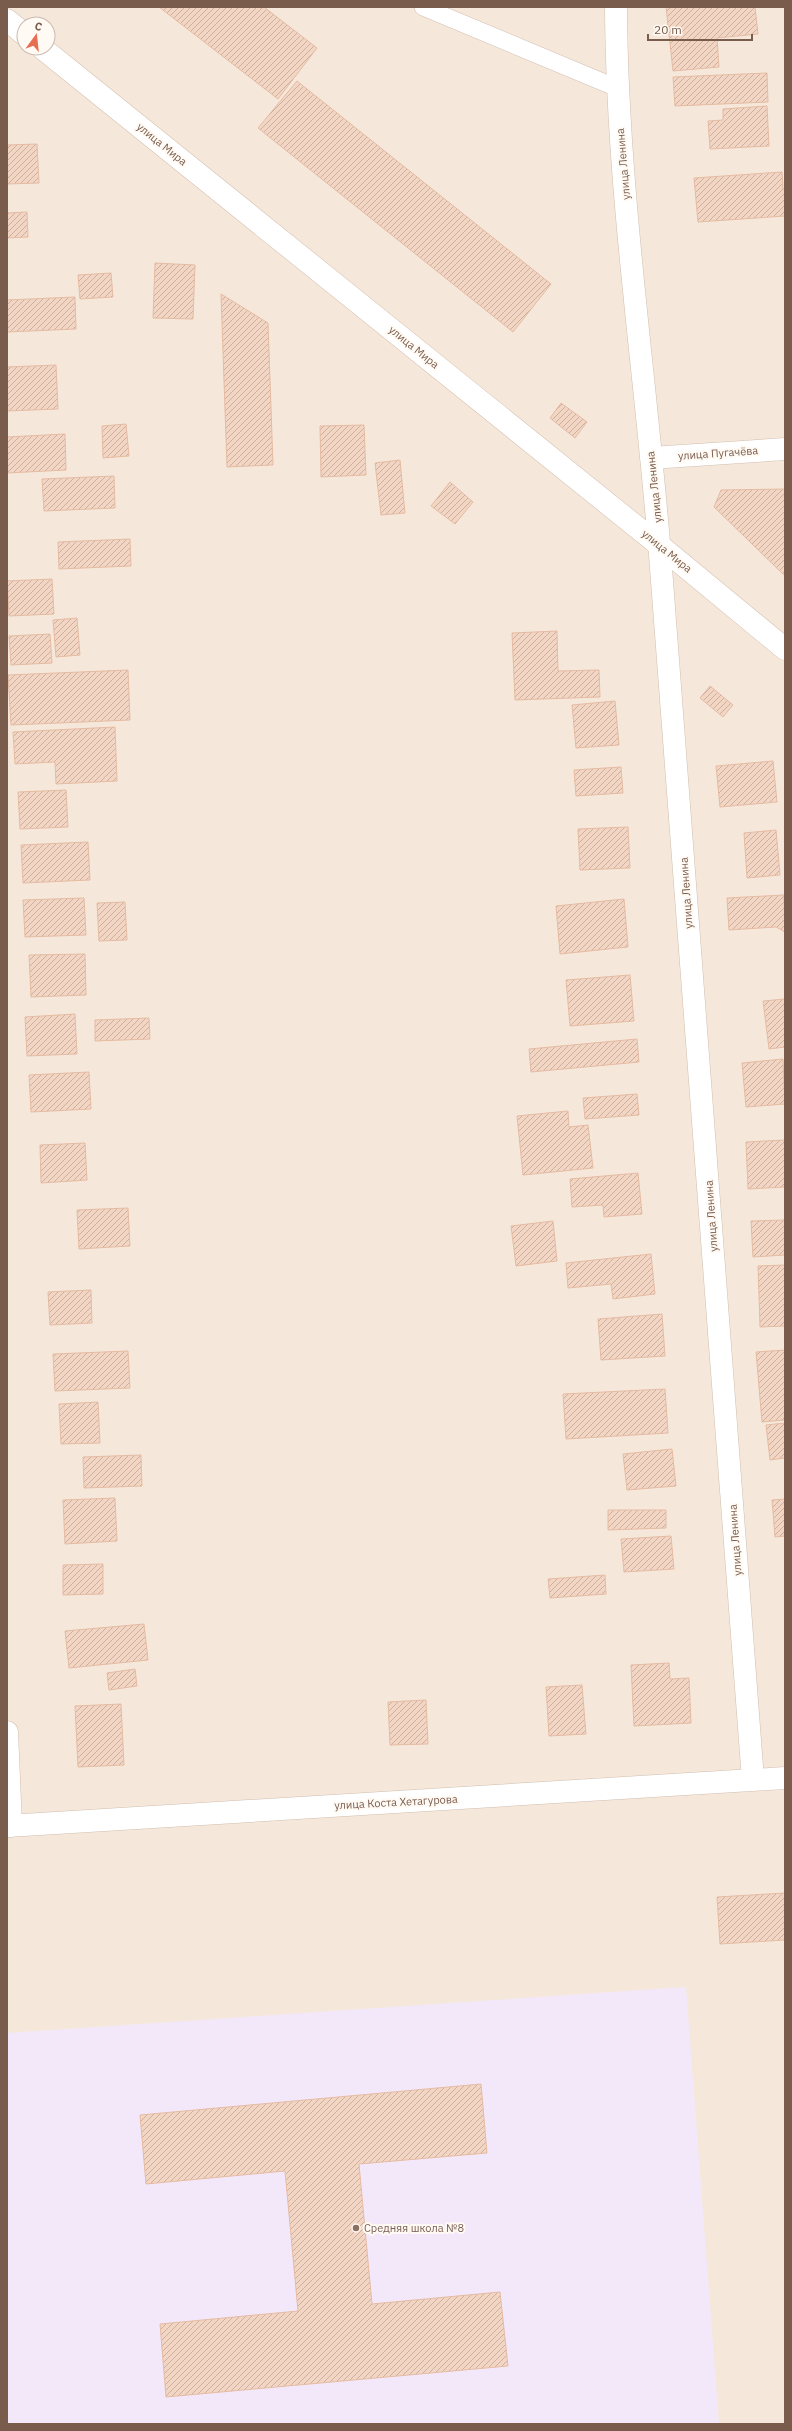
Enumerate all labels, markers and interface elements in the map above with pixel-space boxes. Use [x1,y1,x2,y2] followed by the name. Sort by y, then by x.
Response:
[16,16,56,56] north arrow
[648,16,752,42] scale bar
[33,19,44,34] text: С
[654,22,682,37] text: 20 m
[134,119,190,169] street label: улица Мира
[613,127,633,200] street label: улица Ленина
[386,322,442,372] street label: улица Мира
[677,443,759,463] street label: улица Пугачёва
[643,450,665,523] street label: улица Ленина
[639,526,695,576] street label: улица Мира
[677,857,695,929] street label: улица Ленина
[702,1180,720,1252] street label: улица Ленина
[726,1504,744,1576] street label: улица Ленина
[334,1792,458,1812] street label: улица Коста Хетагурова
[364,2221,464,2235] place label: Средняя школа №8
[351,2223,361,2233] marker: Средняя школа №8

